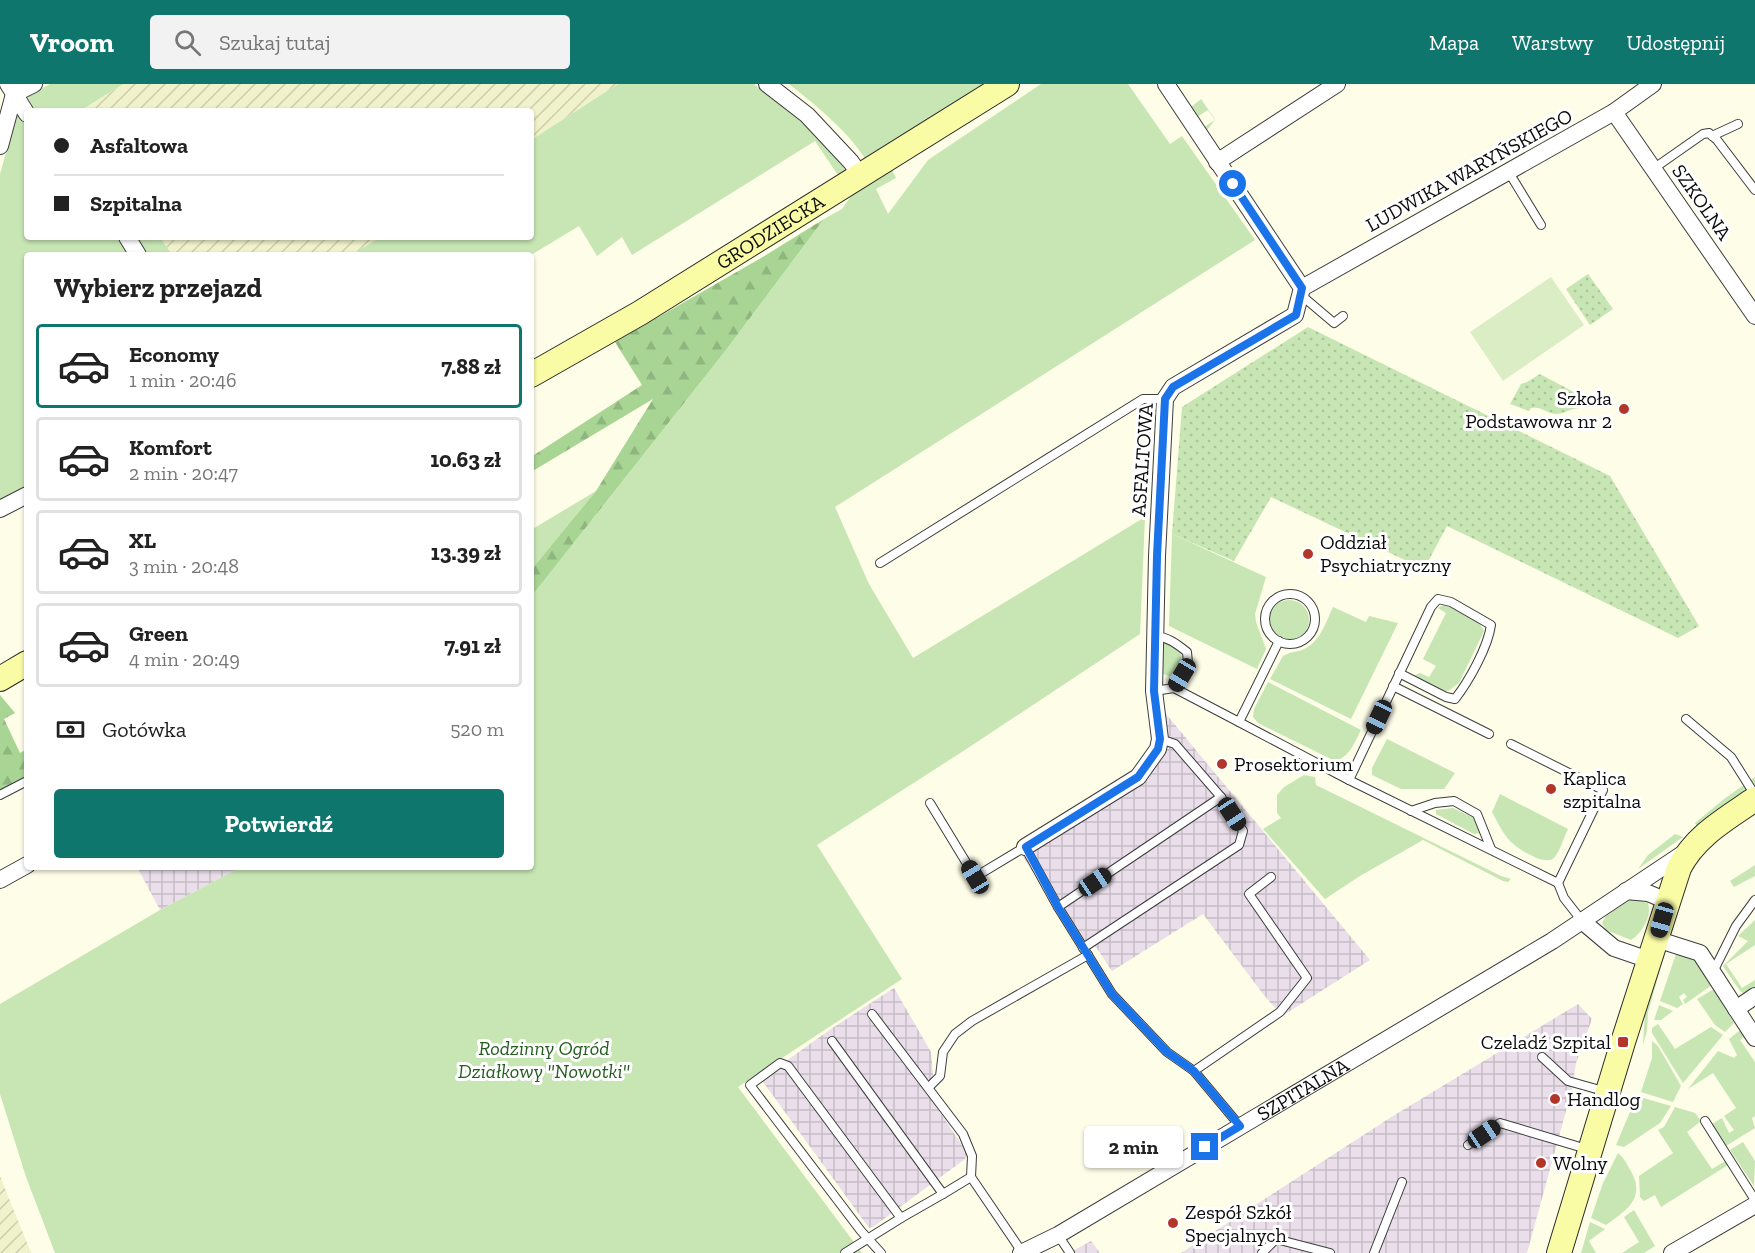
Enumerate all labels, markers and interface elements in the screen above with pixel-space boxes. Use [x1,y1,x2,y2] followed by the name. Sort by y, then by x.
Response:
[150,15,570,69] search box
[30,26,114,59] text: Vroom
[171,26,204,59] icon: search
[219,29,331,56] text: Szukaj tutaj
[1429,30,1479,55] text: Mapa
[1512,30,1594,55] text: Warstwy
[1627,30,1725,55] text: Udostępnij
[1362,103,1576,237] street label: LUDWIKA WARYŃSKIEGO
[90,132,188,159] text: Asfaltowa
[1667,160,1737,245] street label: SZKOLNA
[1219,170,1246,197] route start
[712,188,830,274] street label: GRODZIECKA
[90,190,182,217] text: Szpitalna
[54,272,262,304] text: Wybierz przejazd
[57,339,111,393] icon: car
[129,341,219,368] text: Economy
[441,353,501,380] text: 7.88 zł
[129,368,237,392] text: 1 min · 20:46
[1465,386,1612,433] place label: Szkoła Podstawowa nr 2
[1126,402,1158,517] street label: ASFALTOWA
[1617,402,1631,416] marker: Szkoła Podstawowa nr 2
[57,432,111,486] icon: car
[129,434,212,461] text: Komfort
[430,446,501,473] text: 10.63 zł
[129,461,238,485] text: 2 min · 20:47
[57,525,111,579] icon: car
[129,527,156,554] text: XL
[1320,530,1452,577] place label: Oddział Psychiatryczny
[431,539,501,566] text: 13.39 zł
[1301,547,1315,561] marker: Oddział Psychiatryczny
[129,554,239,578] text: 3 min · 20:48
[57,618,111,672] icon: car
[129,620,188,647] text: Green
[444,632,501,659] text: 7.91 zł
[129,647,240,671] text: 4 min · 20:49
[1165,655,1199,695] car
[1363,697,1395,737] car
[54,713,87,746] icon: cash
[102,716,186,743] text: Gotówka
[450,717,504,741] text: 520 m
[1234,752,1354,776] place label: Prosektorium
[1215,757,1229,771] marker: Prosektorium
[1563,766,1642,813] place label: Kaplica szpitalna
[1544,782,1558,796] marker: Kaplica szpitalna
[54,789,504,858] button: Potwierdź
[1215,794,1249,834] car
[958,857,992,897] car
[1075,864,1115,900] car
[1648,900,1676,940] car
[1481,1030,1611,1054] place label: Czeladź Szpital
[1616,1035,1630,1049] marker: Czeladź Szpital
[458,1036,630,1083] park label: Rodzinny Ogród Działkowy "Nowotki"
[1253,1052,1354,1126] street label: SZPITALNA
[1567,1087,1641,1111] place label: Handlog
[1548,1092,1562,1106] marker: Handlog
[1464,1116,1504,1152] car
[1085,1126,1184,1168] callout: 2 min
[1191,1133,1218,1160] route end
[1109,1135,1158,1159] text: 2 min
[1553,1151,1608,1175] place label: Wolny
[1534,1156,1548,1170] marker: Wolny
[1185,1200,1292,1247] place label: Zespół Szkół Specjalnych
[1166,1216,1180,1230] marker: Zespół Szkół Specjalnych

